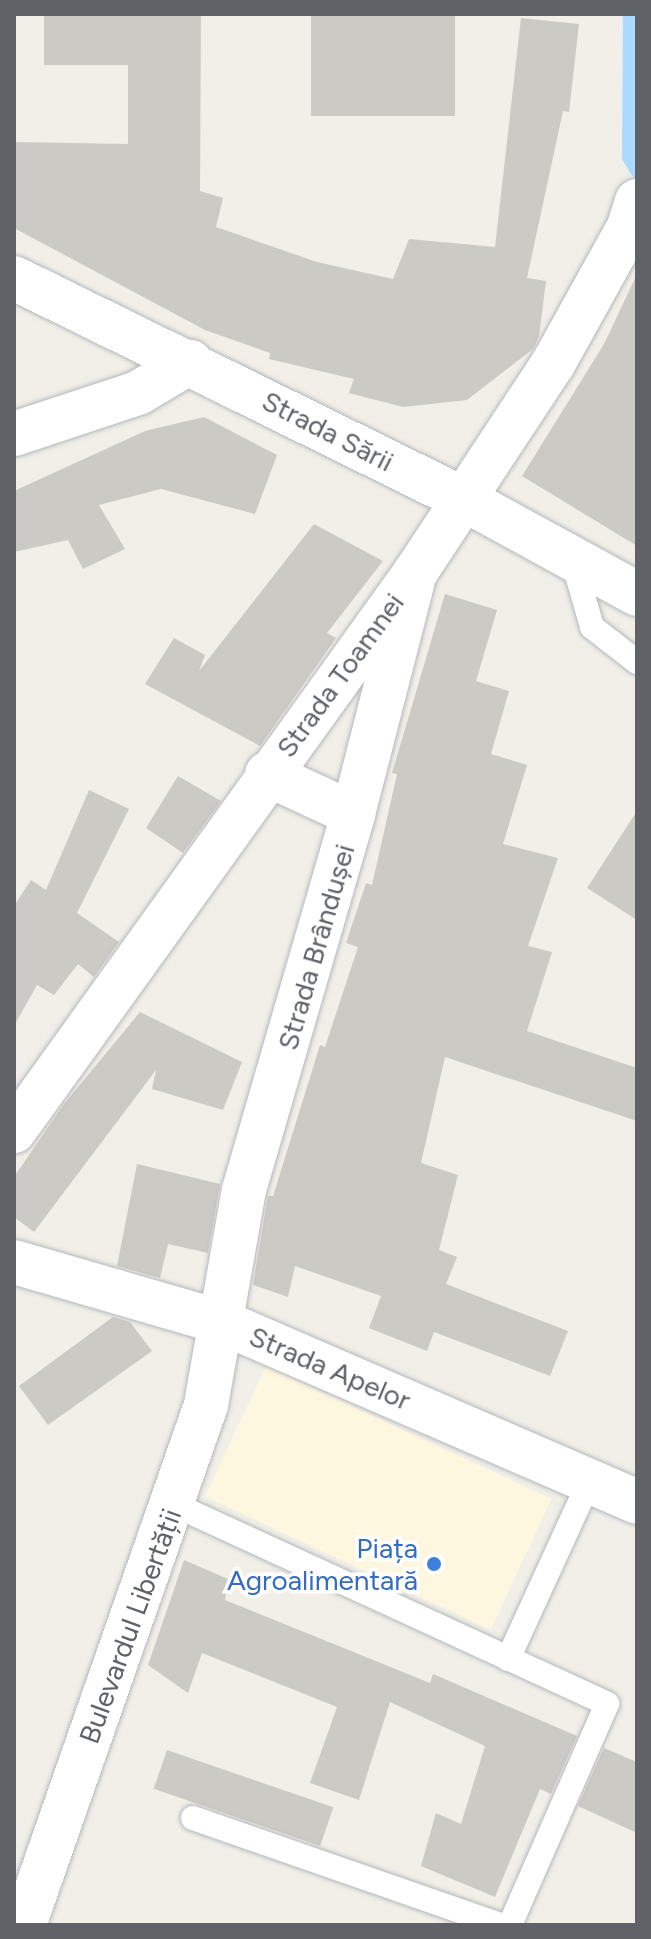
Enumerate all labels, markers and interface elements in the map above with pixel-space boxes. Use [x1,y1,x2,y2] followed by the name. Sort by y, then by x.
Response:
[257,384,399,478] street label: Strada Sării
[269,586,411,764] street label: Strada Toamnei
[271,840,361,1054] street label: Strada Brândușei
[244,1319,416,1417] street label: Strada Apelor
[72,1504,188,1748] street label: Bulevardul Libertății
[227,1531,418,1597] place label: Piața Agroalimentară
[425,1555,443,1573] marker: Piața Agroalimentară

